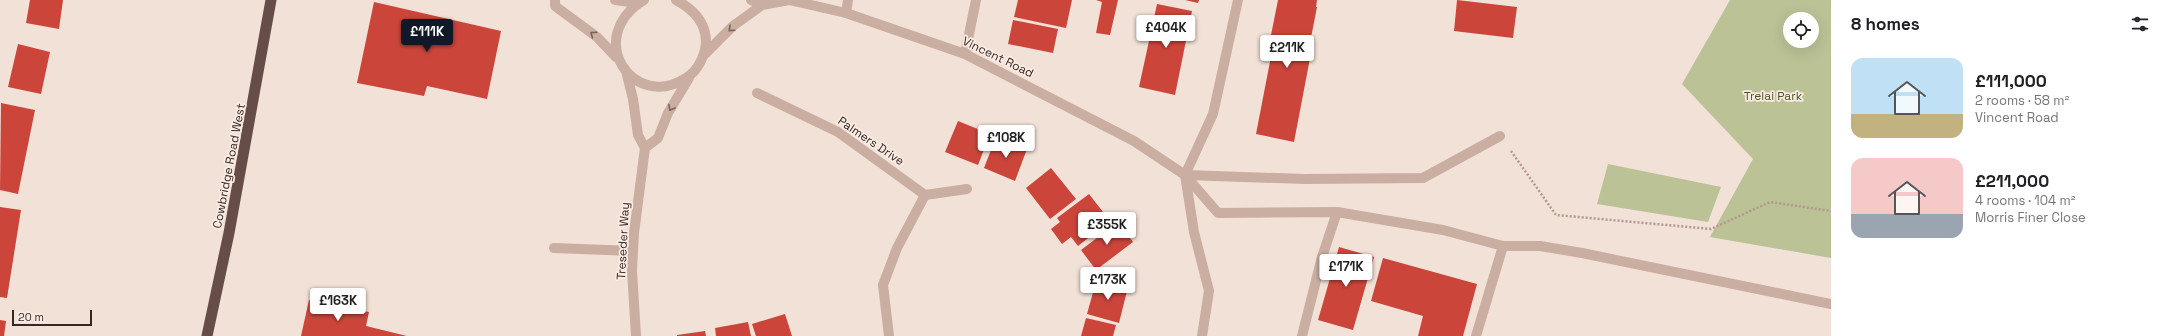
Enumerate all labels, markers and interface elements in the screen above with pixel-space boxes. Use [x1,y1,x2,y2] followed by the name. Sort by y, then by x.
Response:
[1783,12,1819,48] map controls
[1783,12,1819,48] button: locate
[1851,13,1920,35] text: 8 homes
[2129,13,2151,35] icon: filters
[1138,15,1194,49] pin: £404K
[399,19,455,53] pin: £111K
[1145,19,1187,36] text: £404K
[410,23,444,40] text: £111K
[728,24,736,31] one-way arrow
[591,32,598,39] one-way arrow
[960,33,1036,81] street label: Vincent Road
[1259,35,1315,69] pin: £211K
[1269,39,1305,56] text: £211K
[1975,70,2047,92] text: £111,000
[1883,74,1931,122] icon: home
[1744,88,1803,104] park label: Trelai Park
[1975,92,2069,109] text: 2 rooms · 58 m²
[209,102,249,230] street label: Cowbridge Road West
[668,104,675,112] one-way arrow
[1975,109,2059,126] text: Vincent Road
[835,113,907,169] street label: Palmers Drive
[978,125,1034,159] pin: £108K
[987,129,1025,146] text: £108K
[1975,170,2049,192] text: £211,000
[1883,174,1931,222] icon: home
[1975,192,2076,209] text: 4 rooms · 104 m²
[613,202,633,280] street label: Treseder Way
[1975,209,2086,226] text: Morris Finer Close
[1079,212,1135,246] pin: £355K
[1087,216,1127,233] text: £355K
[1318,254,1374,288] pin: £171K
[1328,258,1364,275] text: £171K
[1080,267,1136,301] pin: £173K
[1089,271,1127,288] text: £173K
[310,288,366,322] pin: £163K
[319,292,357,309] text: £163K
[12,308,92,327] scale bar
[18,310,44,324] text: 20 m

